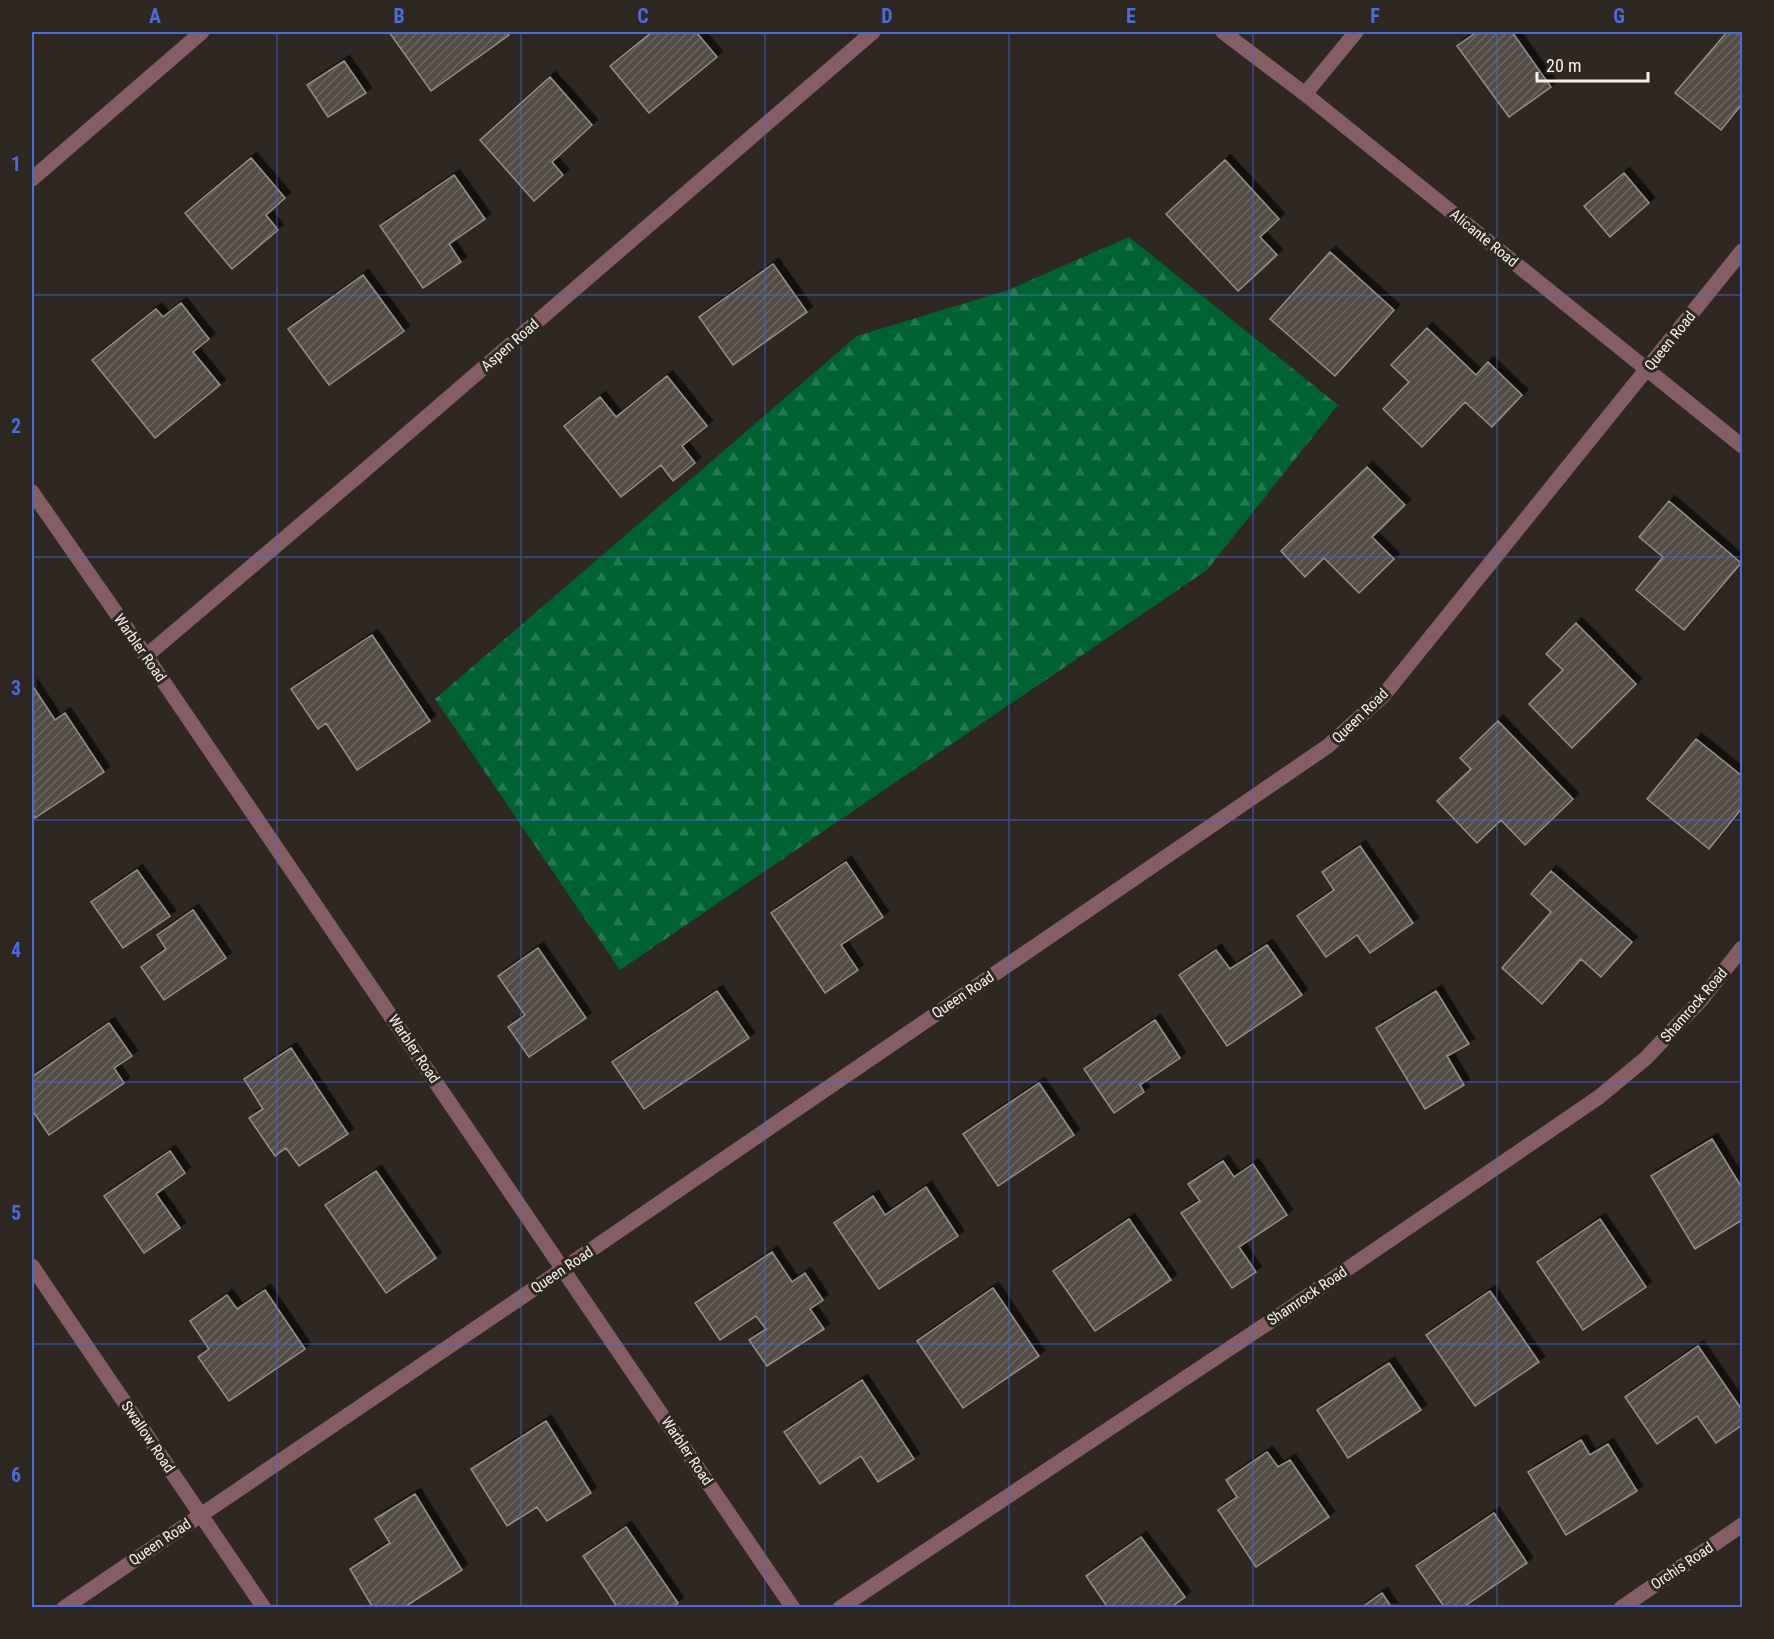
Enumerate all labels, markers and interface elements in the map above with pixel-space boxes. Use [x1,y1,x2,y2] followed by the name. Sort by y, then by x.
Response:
[149,4,161,28] text: A
[393,4,405,28] text: B
[637,4,649,28] text: C
[881,4,893,28] text: D
[1126,4,1136,28] text: E
[1370,4,1380,28] text: F
[1613,4,1625,28] text: G
[1537,45,1648,83] scale bar
[1546,55,1581,76] text: 20 m
[11,152,21,176] text: 1
[1446,205,1522,271] street label: Alicante Road
[1641,308,1699,374] street label: Queen Road
[477,315,543,375] street label: Aspen Road
[11,414,21,438] text: 2
[110,611,170,685] street label: Warbler Road
[11,676,21,700] text: 3
[1328,685,1392,747] street label: Queen Road
[11,938,21,962] text: 4
[1657,964,1731,1046] street label: Shamrock Road
[928,968,998,1022] street label: Queen Road
[384,1011,444,1087] street label: Warbler Road
[11,1201,21,1225] text: 5
[527,1243,597,1297] street label: Queen Road
[1264,1263,1350,1329] street label: Shamrock Road
[117,1398,179,1476] street label: Swallow Road
[657,1413,717,1489] street label: Warbler Road
[11,1463,21,1487] text: 6
[125,1515,195,1569] street label: Queen Road
[1647,1539,1717,1593] street label: Orchis Road

